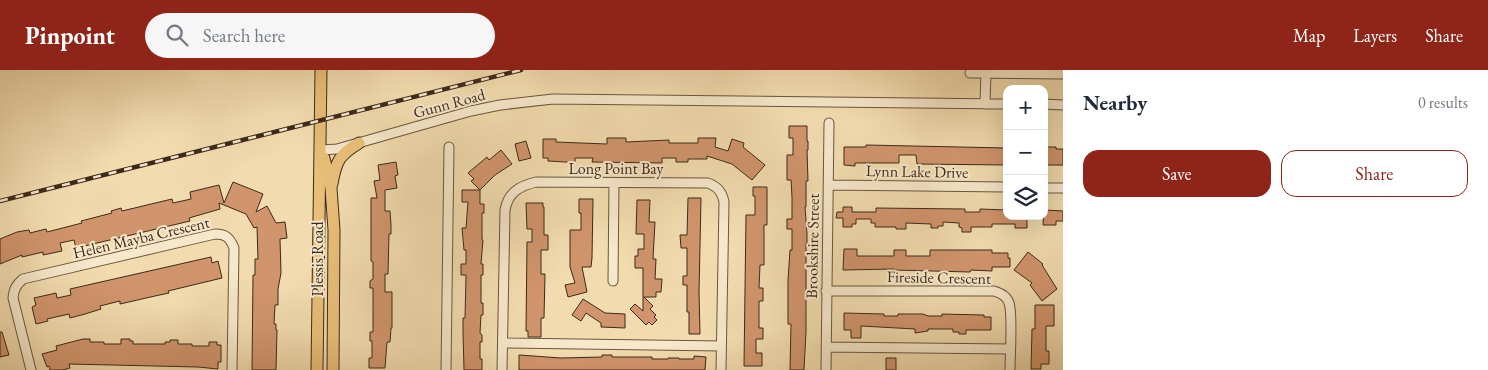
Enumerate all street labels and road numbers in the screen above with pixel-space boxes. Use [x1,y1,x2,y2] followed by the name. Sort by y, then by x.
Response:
[411,84,488,123] street label: Gunn Road
[568,158,665,179] street label: Long Point Bay
[866,160,968,183] street label: Lynn Lake Drive
[801,193,824,299] street label: Brookshire Street
[71,212,212,263] street label: Helen Mayba Crescent
[307,221,328,297] street label: Plessis Road
[887,266,991,289] street label: Fireside Crescent

